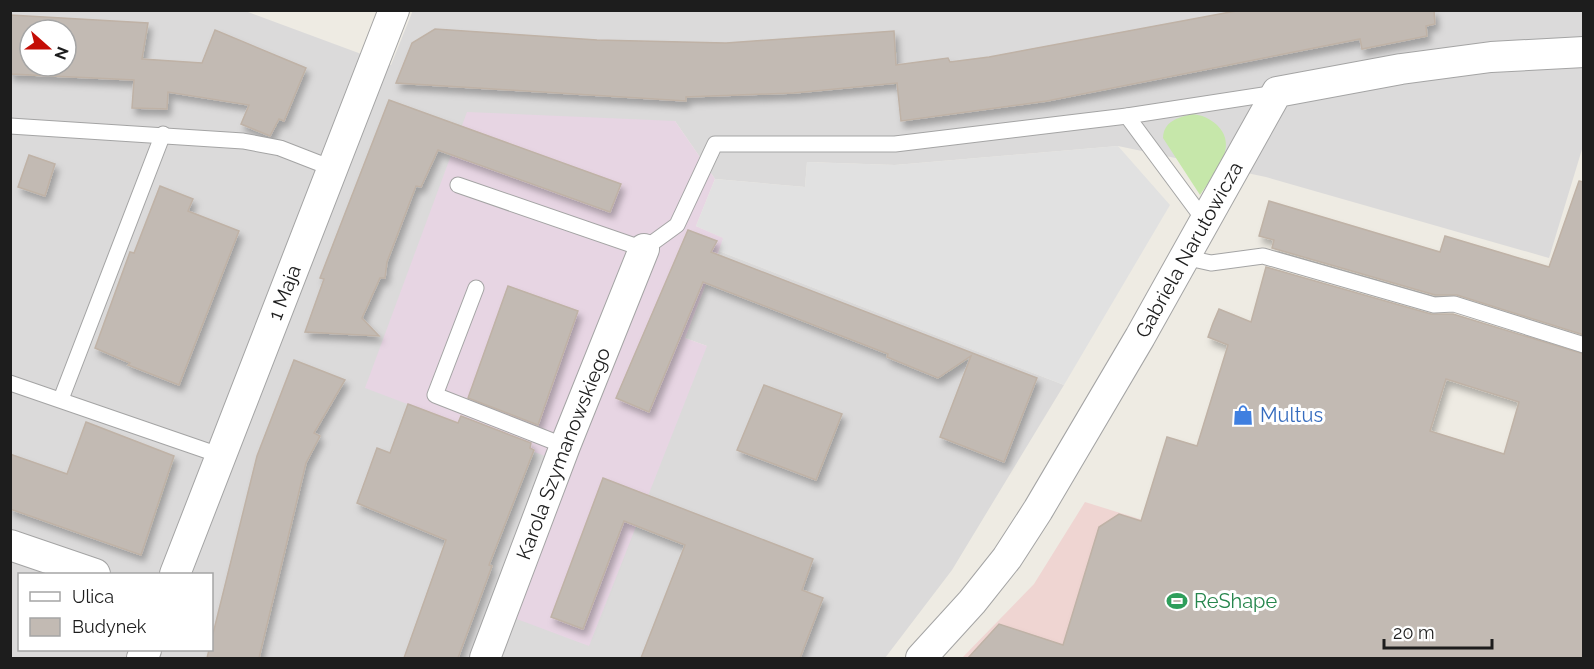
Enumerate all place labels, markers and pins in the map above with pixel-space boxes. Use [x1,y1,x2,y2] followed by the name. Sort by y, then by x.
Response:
[1231,403,1255,427] shop icon: Multus
[1260,403,1323,427] place label: Multus
[1165,589,1189,613] sports icon: ReShape
[1194,589,1277,613] place label: ReShape

